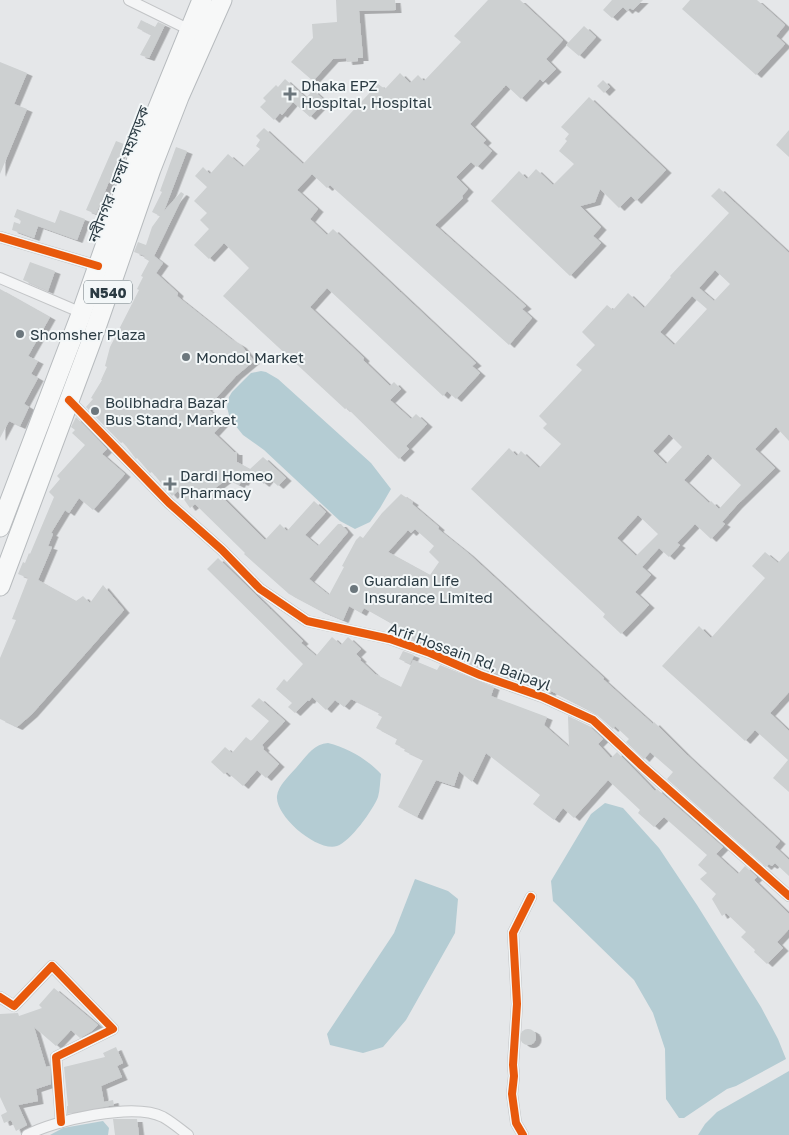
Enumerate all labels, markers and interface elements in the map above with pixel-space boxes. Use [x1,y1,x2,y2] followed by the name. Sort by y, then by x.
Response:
[301,76,432,111] place label: Dhaka EPZ Hospital, Hospital
[283,87,297,101] marker: Dhaka EPZ Hospital, Hospital
[83,102,153,246] street label: নবীনগর - চন্দ্রা মহাসড়ক
[84,280,132,304] road number: N540
[30,325,146,343] place label: Shomsher Plaza
[14,328,26,340] marker: Shomsher Plaza
[196,348,304,366] place label: Mondol Market
[180,351,192,363] marker: Mondol Market
[105,393,236,428] place label: Bolibhadra Bazar Bus Stand, Market
[89,405,101,417] marker: Bolibhadra Bazar Bus Stand, Market
[180,466,273,501] place label: Dardi Homeo Pharmacy
[164,478,176,490] marker: Dardi Homeo Pharmacy
[364,571,493,606] place label: Guardian Life Insurance Limited
[348,583,360,595] marker: Guardian Life Insurance Limited
[386,618,554,694] street label: Arif Hossain Rd, Baipayl

